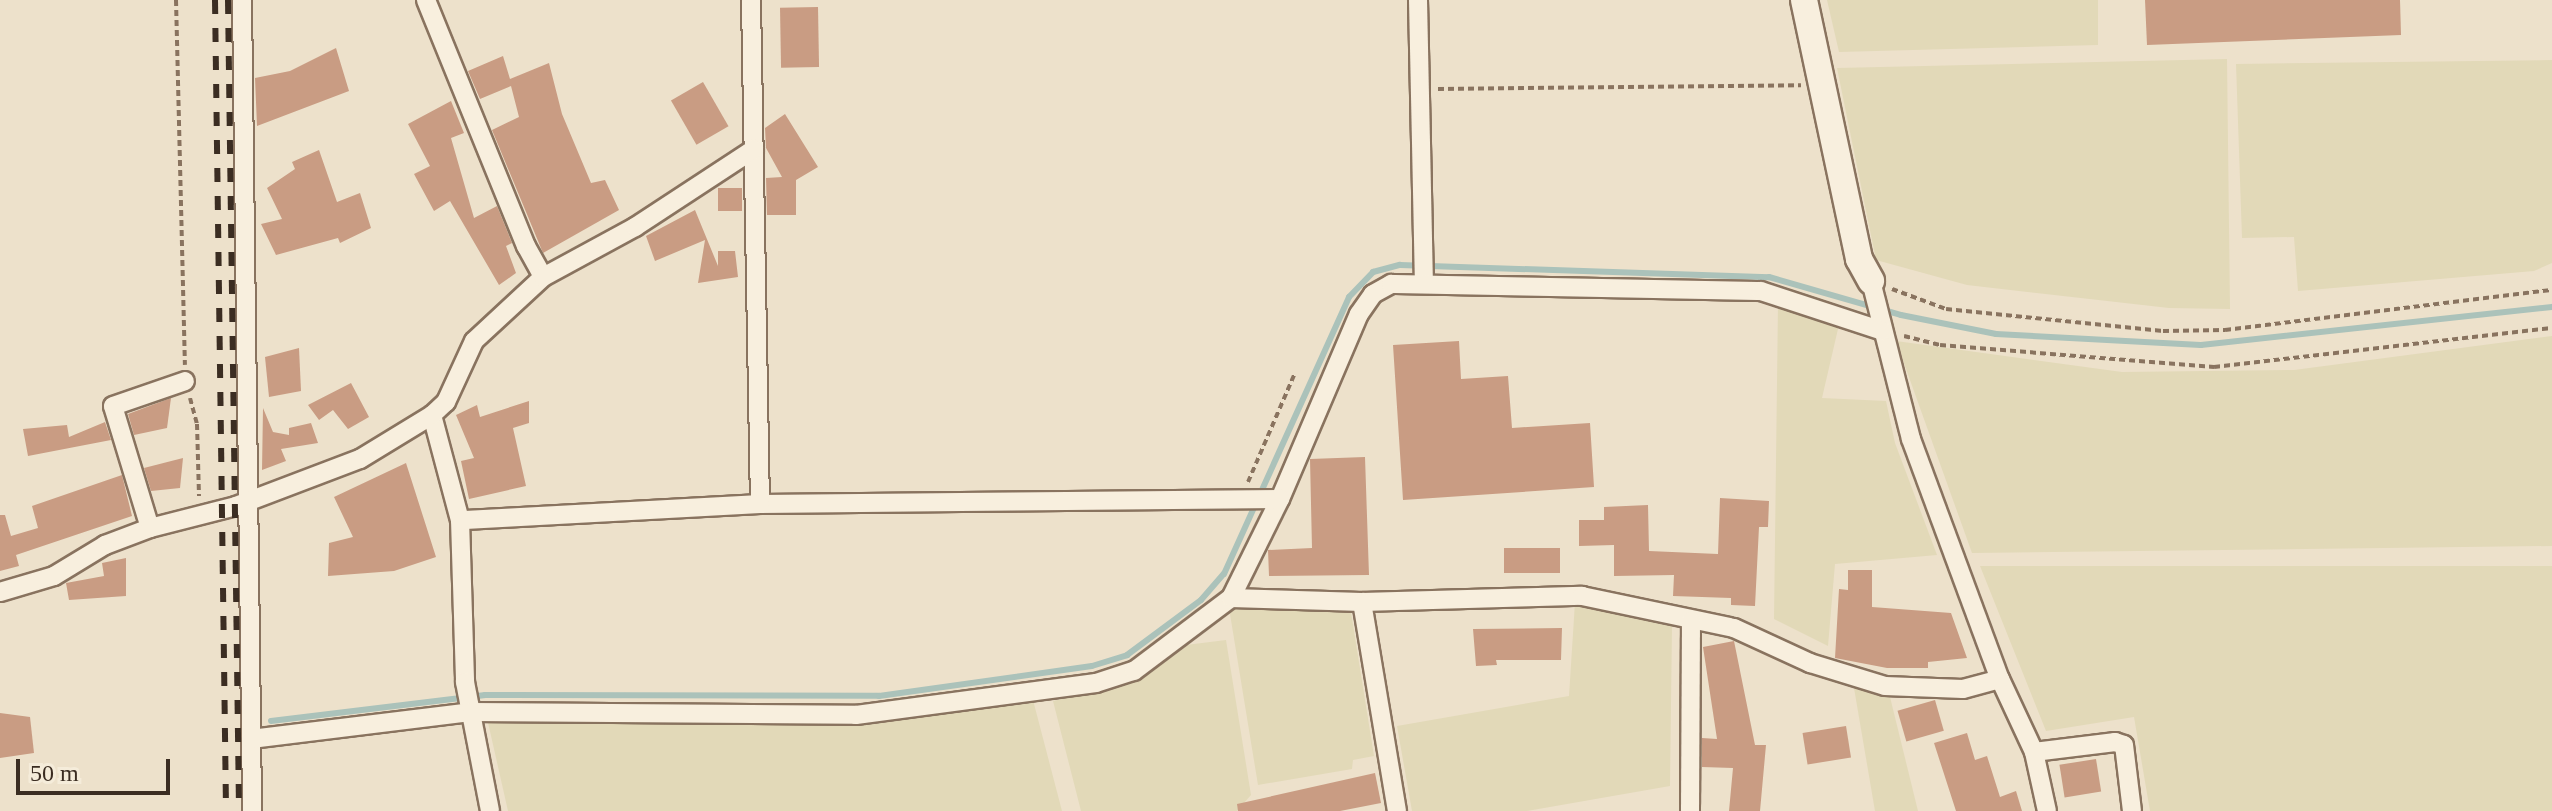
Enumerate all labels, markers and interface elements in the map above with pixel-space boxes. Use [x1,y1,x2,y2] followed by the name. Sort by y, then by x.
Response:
[20,743,174,793] scale bar
[30,760,79,786] text: 50 m

